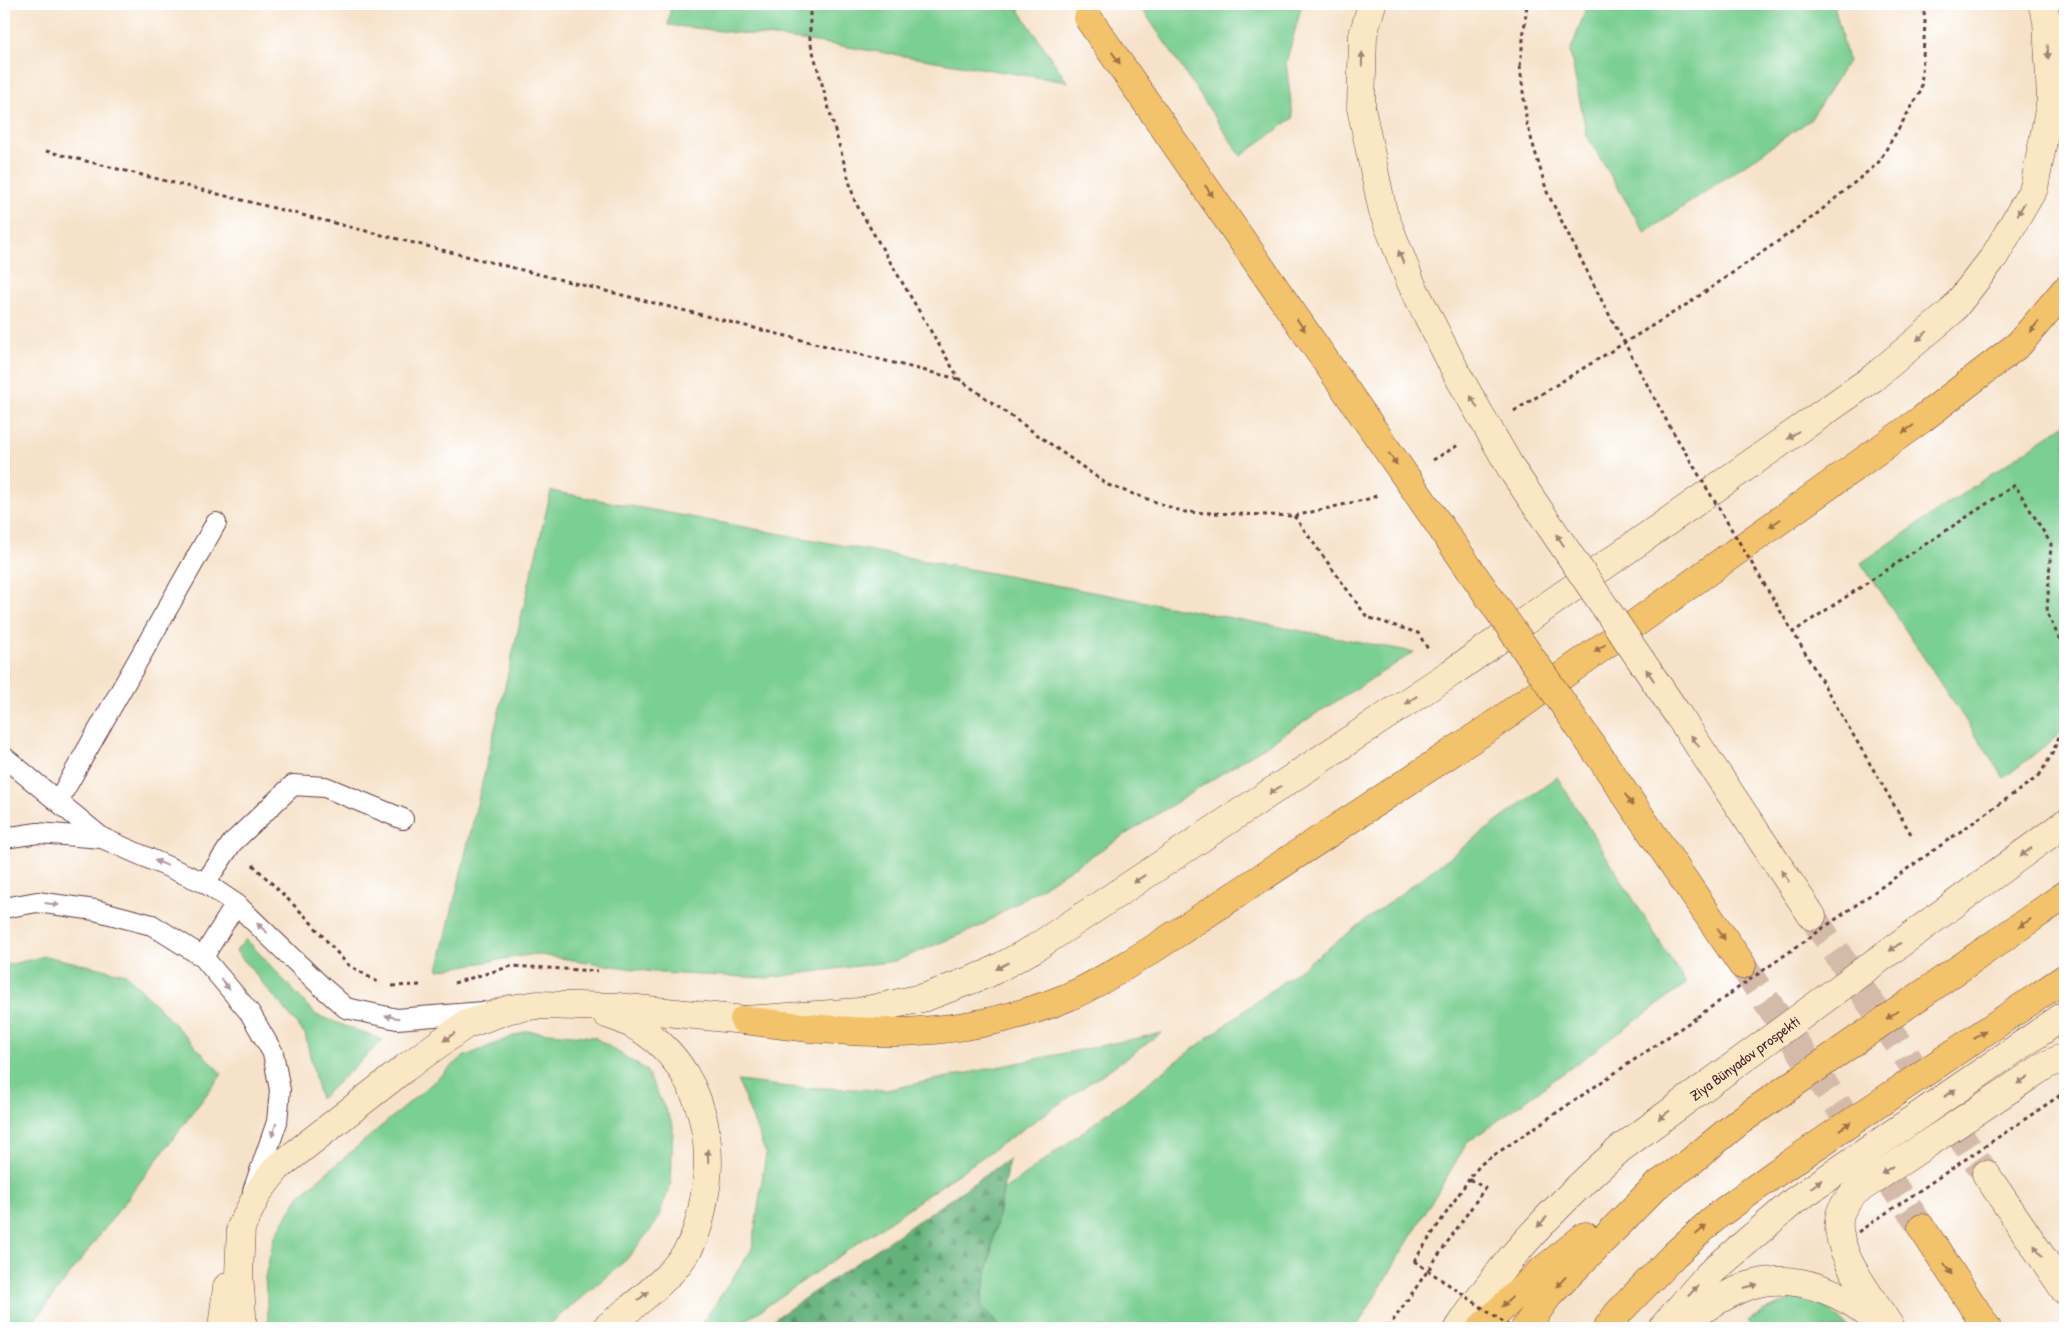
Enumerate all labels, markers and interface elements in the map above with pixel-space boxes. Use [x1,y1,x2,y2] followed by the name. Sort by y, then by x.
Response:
[2045,44,2053,60] one-way arrow
[1111,51,1121,65] one-way arrow
[1358,51,1366,67] one-way arrow
[1204,185,1214,198] one-way arrow
[2017,203,2026,216] one-way arrow
[1397,249,1405,264] one-way arrow
[1296,318,1306,332] one-way arrow
[2028,320,2039,333] one-way arrow
[1916,331,1929,342] one-way arrow
[1469,396,1478,409] one-way arrow
[1901,424,1915,434] one-way arrow
[1787,430,1800,440] one-way arrow
[1388,452,1398,465] one-way arrow
[1768,518,1782,528] one-way arrow
[1555,533,1565,547] one-way arrow
[1593,643,1607,653] one-way arrow
[1646,668,1655,682] one-way arrow
[1404,695,1417,705] one-way arrow
[1690,734,1699,747] one-way arrow
[1268,785,1282,795] one-way arrow
[1624,794,1634,807] one-way arrow
[2019,847,2033,857] one-way arrow
[154,859,168,867] one-way arrow
[1780,869,1790,882] one-way arrow
[1133,874,1146,884] one-way arrow
[44,900,60,908] one-way arrow
[2018,918,2032,928] one-way arrow
[257,922,269,934] one-way arrow
[1716,928,1726,941] one-way arrow
[1888,942,1901,952] one-way arrow
[995,962,1009,970] one-way arrow
[220,978,231,991] one-way arrow
[1685,1010,1804,1105] street label: Ziya Bünyadov prospekti
[1885,1010,1899,1020] one-way arrow
[383,1013,399,1021] one-way arrow
[1973,1031,1987,1040] one-way arrow
[443,1032,456,1042] one-way arrow
[2016,1075,2029,1085] one-way arrow
[1943,1088,1956,1098] one-way arrow
[1658,1110,1671,1121] one-way arrow
[1838,1121,1852,1131] one-way arrow
[270,1123,277,1138] one-way arrow
[704,1147,712,1163] one-way arrow
[1881,1166,1894,1175] one-way arrow
[1809,1179,1822,1190] one-way arrow
[1536,1216,1548,1228] one-way arrow
[1695,1224,1707,1236] one-way arrow
[2033,1244,2043,1257] one-way arrow
[1943,1262,1953,1275] one-way arrow
[1555,1276,1567,1288] one-way arrow
[1743,1282,1758,1290] one-way arrow
[1687,1286,1699,1298] one-way arrow
[636,1291,649,1302] one-way arrow
[1502,1296,1514,1308] one-way arrow

